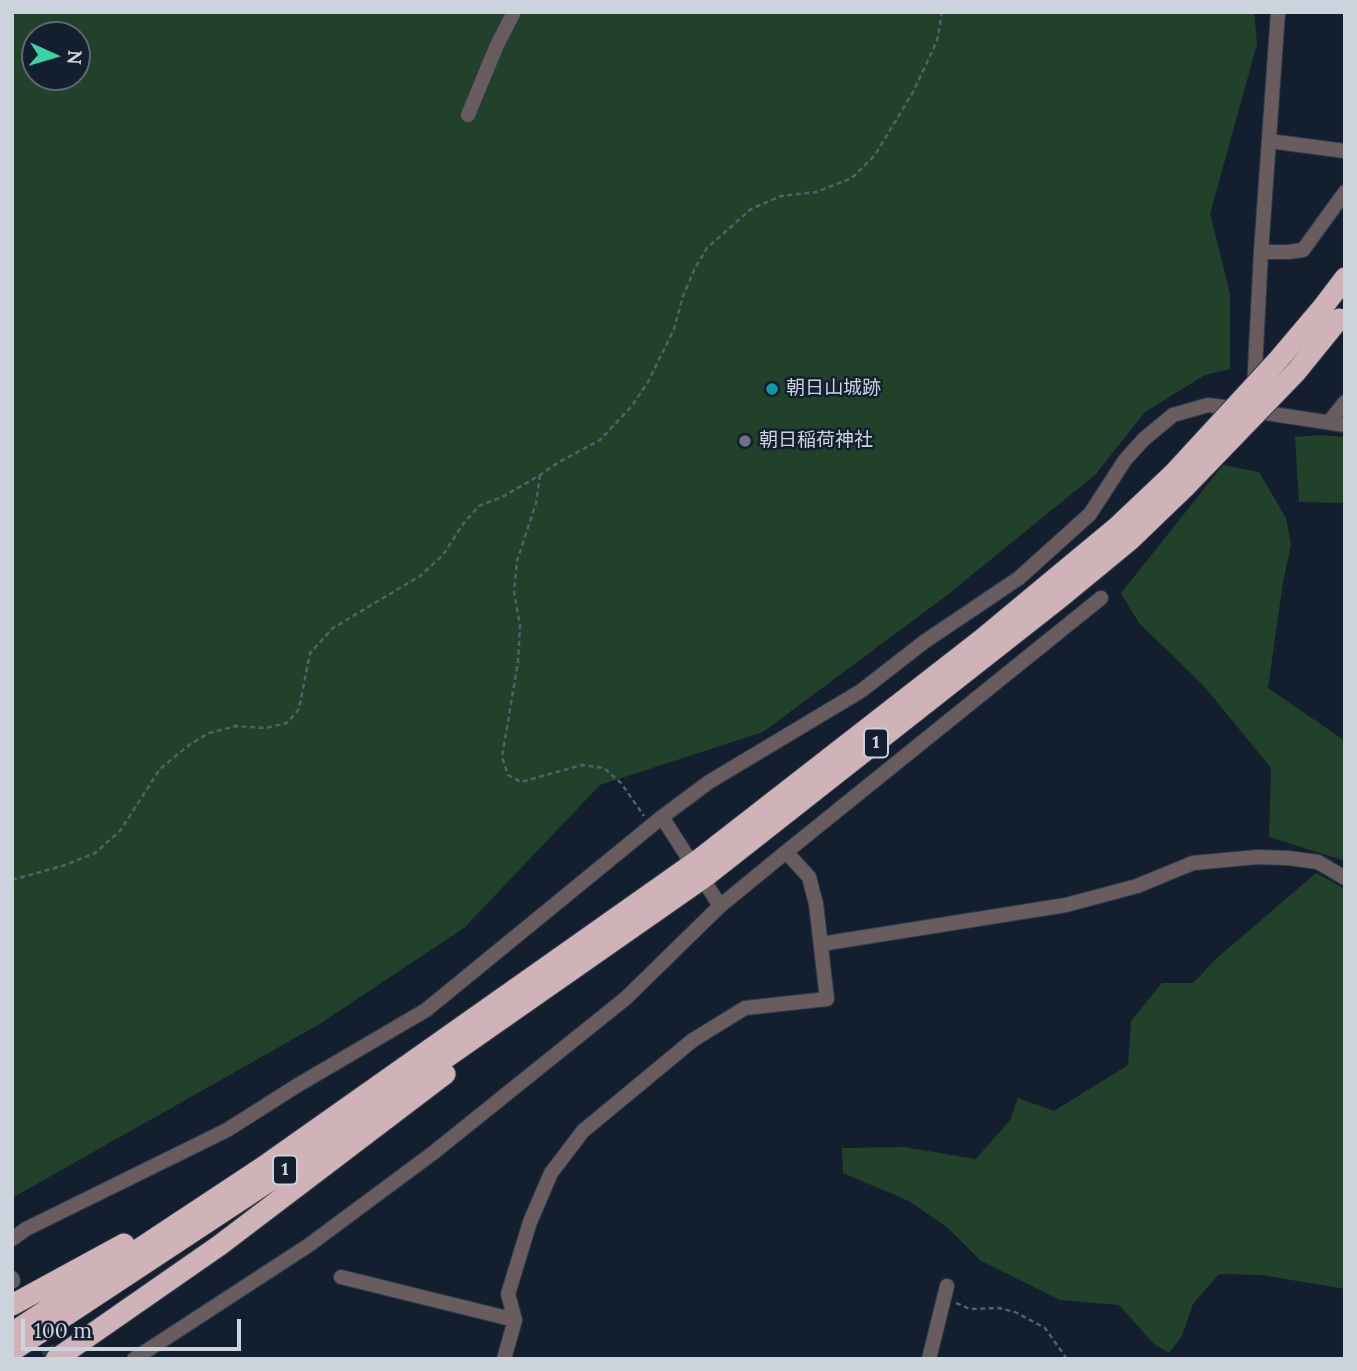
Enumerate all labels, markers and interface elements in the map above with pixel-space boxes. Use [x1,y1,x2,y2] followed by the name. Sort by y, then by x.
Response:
[21,21,91,91] north arrow
[62,49,87,65] text: N
[786,378,881,400] place label: 朝日山城跡
[764,381,780,397] marker: 朝日山城跡
[759,430,873,452] place label: 朝日稲荷神社
[737,433,753,449] marker: 朝日稲荷神社
[864,728,888,758] road number: 1
[273,1156,297,1184] road number: 1
[24,1304,245,1348] scale bar
[34,1317,92,1344] text: 100 m

